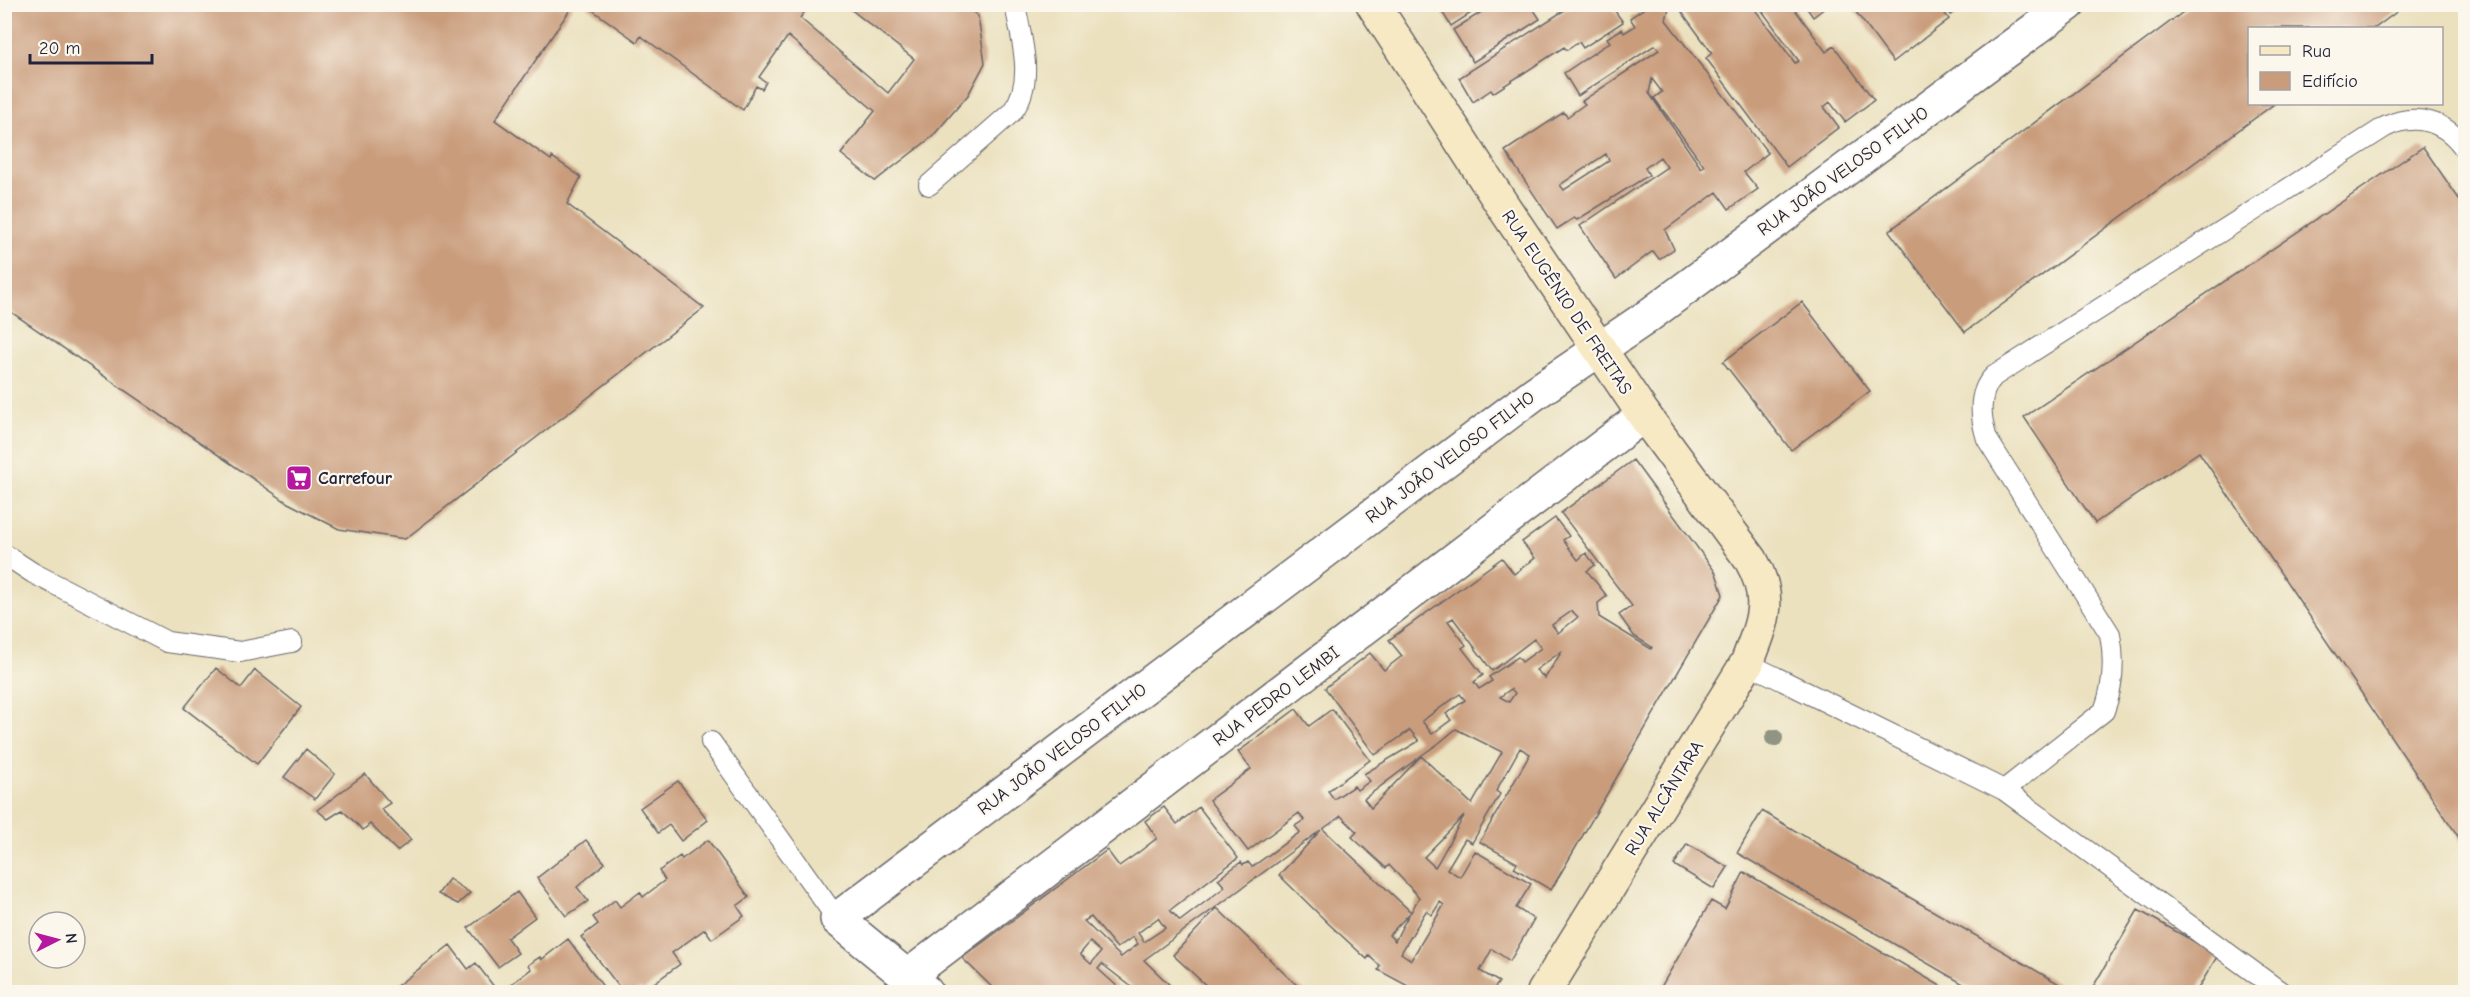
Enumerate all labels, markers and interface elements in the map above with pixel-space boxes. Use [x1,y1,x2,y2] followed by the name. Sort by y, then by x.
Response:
[30,27,152,65] scale bar
[2248,27,2443,105] legend
[39,38,80,59] text: 20 m
[2302,41,2331,62] text: Rua
[2302,71,2358,92] text: Edifício
[1754,102,1933,241] street label: RUA JOÃO VELOSO FILHO
[1497,206,1637,398] street label: RUA EUGÊNIO DE FREITAS
[1362,387,1539,528] street label: RUA JOÃO VELOSO FILHO
[284,463,314,493] supermarket icon: Carrefour
[318,468,393,489] place label: Carrefour
[1209,642,1344,751] street label: RUA PEDRO LEMBI
[974,679,1151,820] street label: RUA JOÃO VELOSO FILHO
[1620,737,1708,859] street label: RUA ALCÂNTARA
[27,910,87,970] north arrow
[61,932,80,945] text: N

